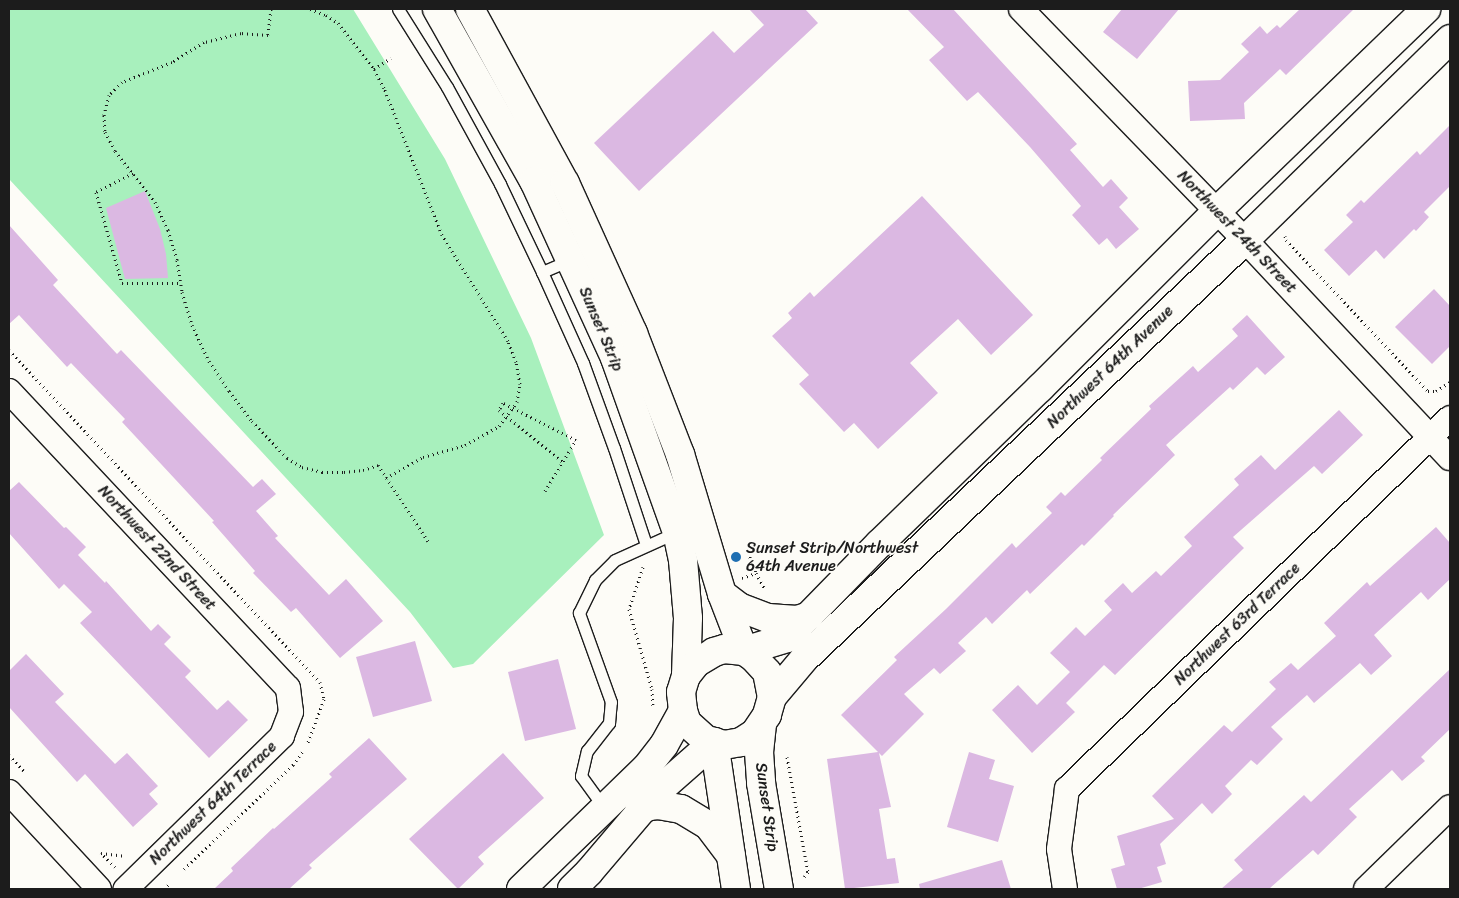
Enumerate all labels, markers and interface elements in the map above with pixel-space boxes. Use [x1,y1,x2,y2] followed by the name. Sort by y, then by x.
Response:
[1173,166,1301,298] street label: Northwest 24th Street
[575,284,627,374] street label: Sunset Strip
[1043,302,1177,432] street label: Northwest 64th Avenue
[94,481,220,615] street label: Northwest 22nd Street
[746,538,918,576] place label: Sunset Strip/Northwest 64th Avenue
[730,551,742,563] marker: Sunset Strip/Northwest 64th Avenue
[1170,559,1304,689] street label: Northwest 63rd Terrace
[145,737,281,869] street label: Northwest 64th Terrace
[751,761,783,853] street label: Sunset Strip

